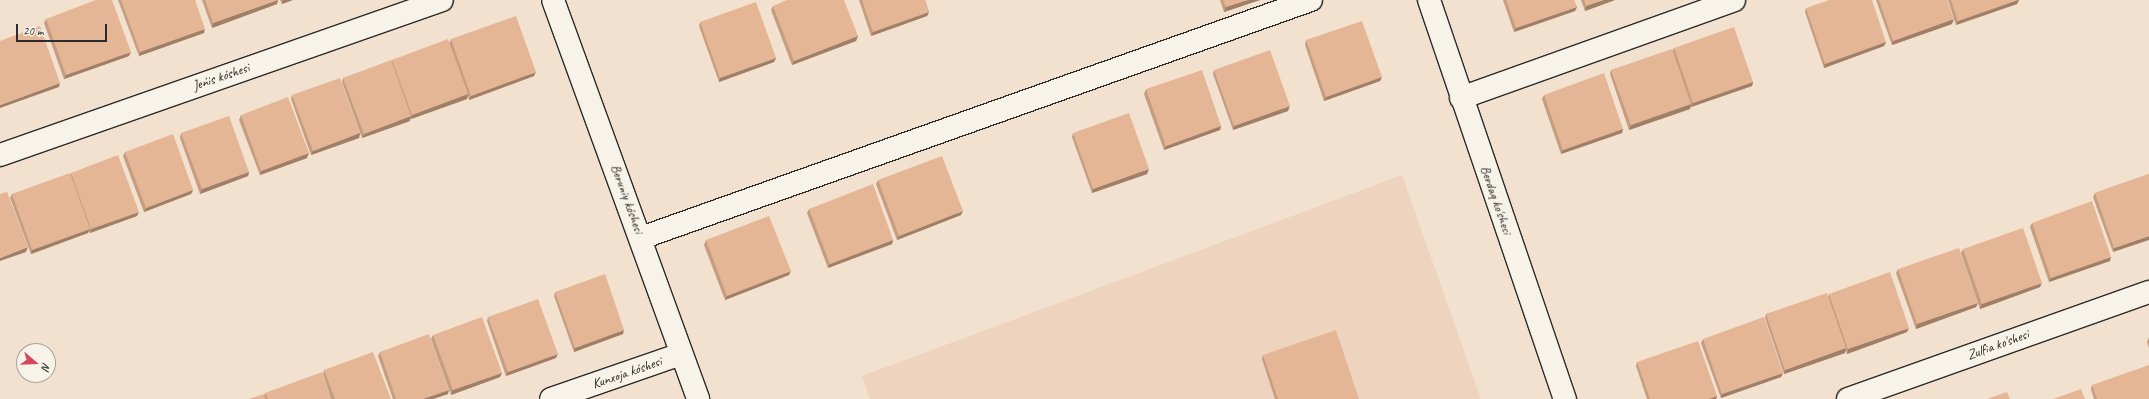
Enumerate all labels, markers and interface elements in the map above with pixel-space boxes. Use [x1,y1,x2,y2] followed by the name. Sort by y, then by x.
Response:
[18,16,109,42] scale bar
[23,23,43,39] text: 20 m
[190,59,252,95] street label: Jeńis kóshesi
[607,162,647,236] street label: Beruniy kóshesi
[1476,163,1516,237] street label: Berdaq ko'shesi
[1965,326,2031,364] street label: Zulfia ko'shesi
[16,343,56,383] north arrow
[590,353,664,393] street label: Kunxoja kóshesi
[39,361,54,372] text: N

